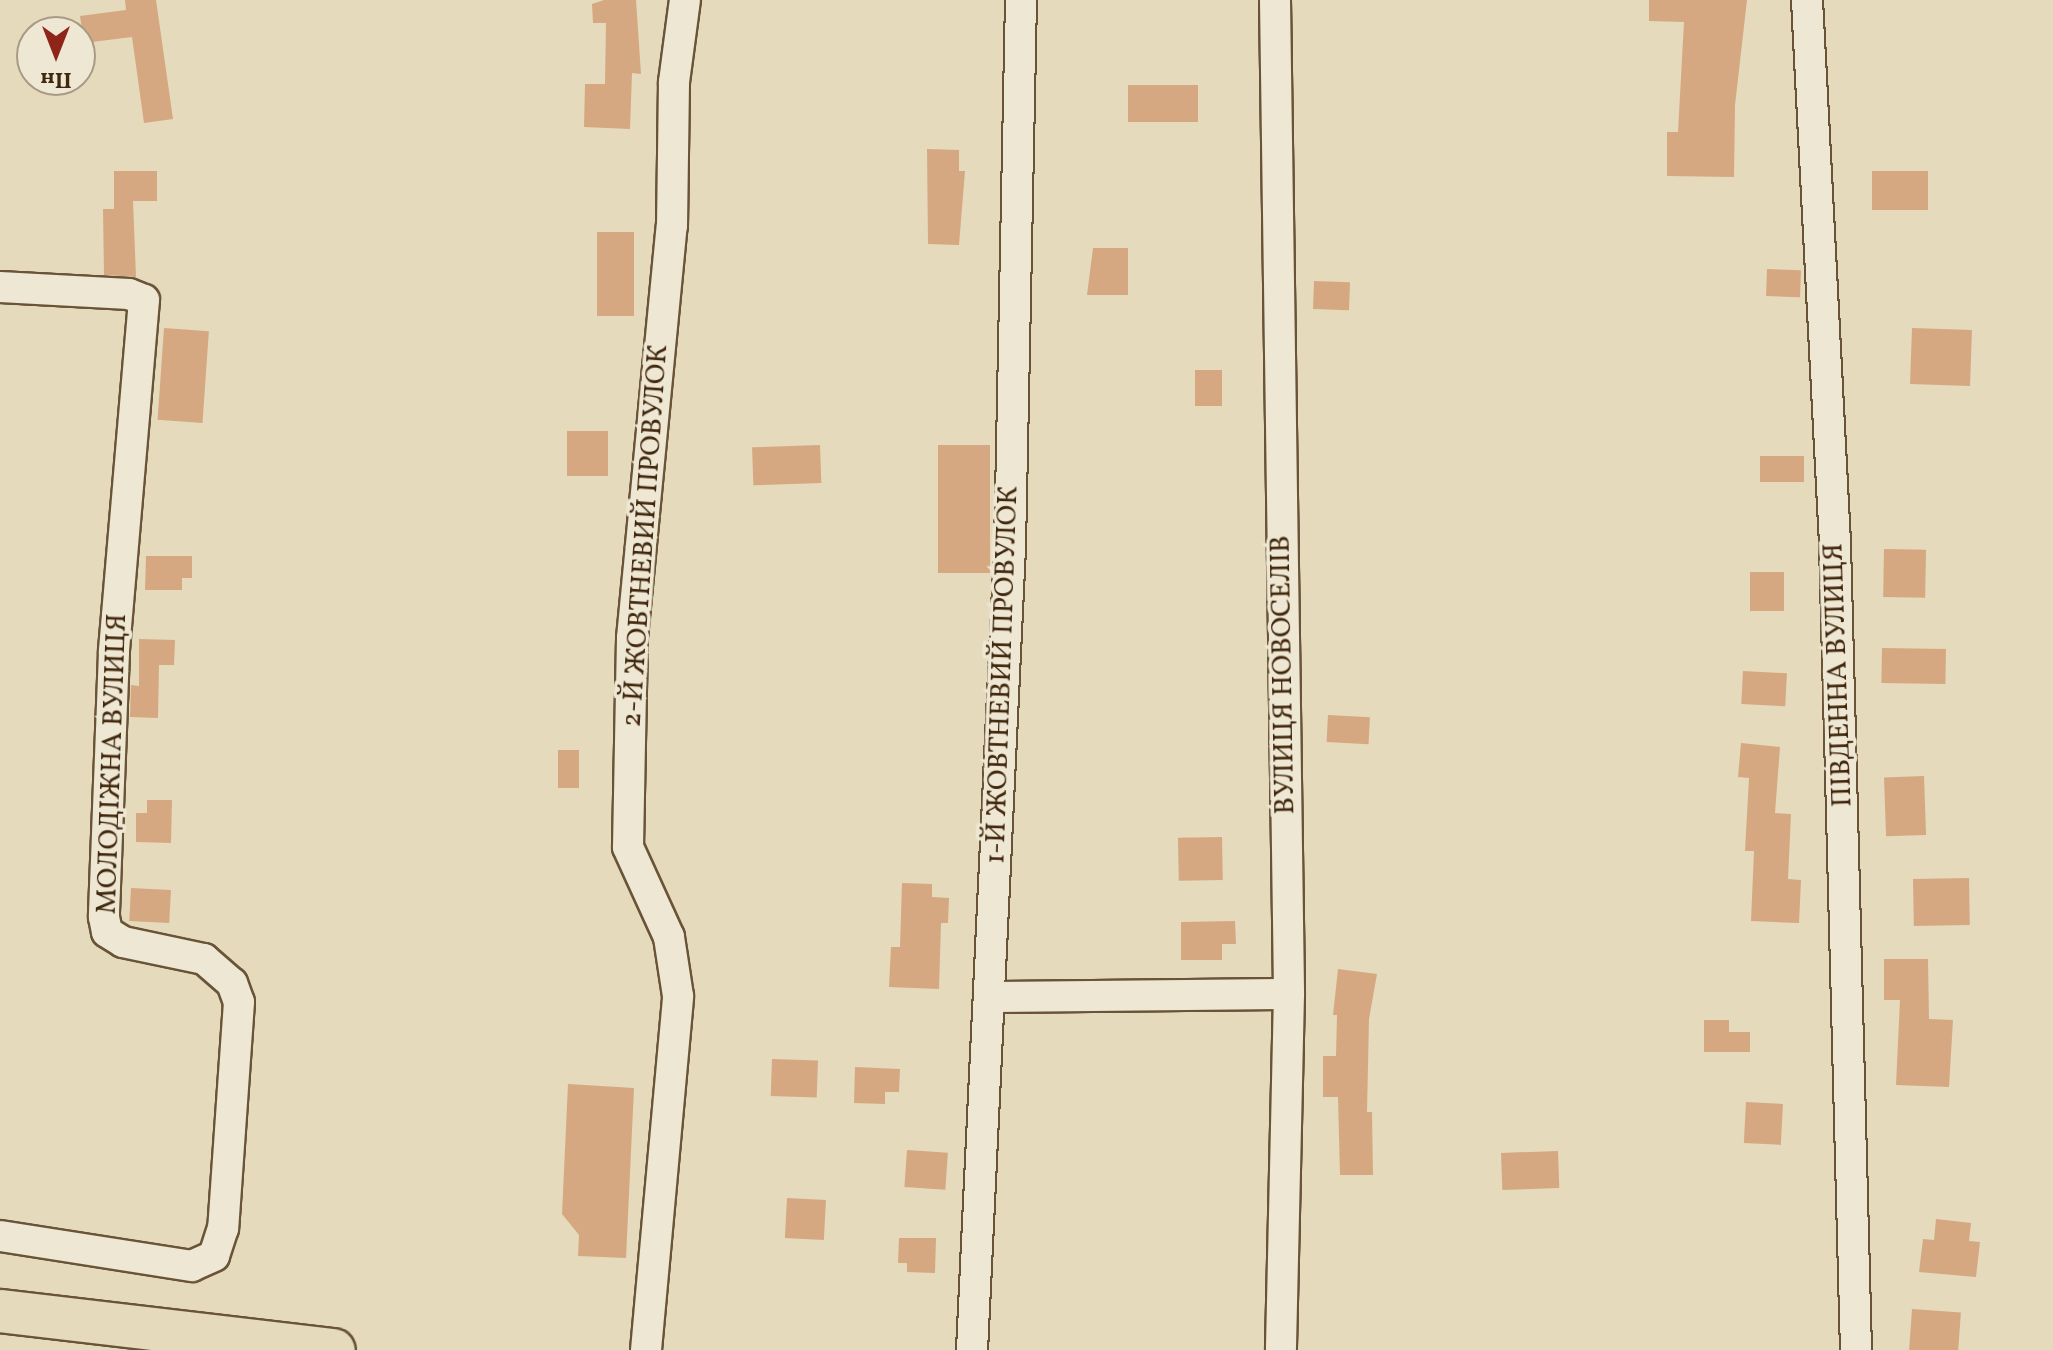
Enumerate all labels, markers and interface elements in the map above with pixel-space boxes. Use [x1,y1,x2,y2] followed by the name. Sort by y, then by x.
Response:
[16,16,96,96] north arrow
[40,63,72,94] text: Пн
[616,344,676,728] street label: 2-Й ЖОВТНЕВИЙ ПРОВУЛОК
[980,485,1026,865] street label: 1-Й ЖОВТНЕВИЙ ПРОВУЛОК
[1265,535,1303,815] street label: ВУЛИЦЯ НОВОСЕЛІВ
[1818,542,1860,808] street label: ПІВДЕННА ВУЛИЦЯ
[91,613,135,915] street label: МОЛОДІЖНА ВУЛИЦЯ

